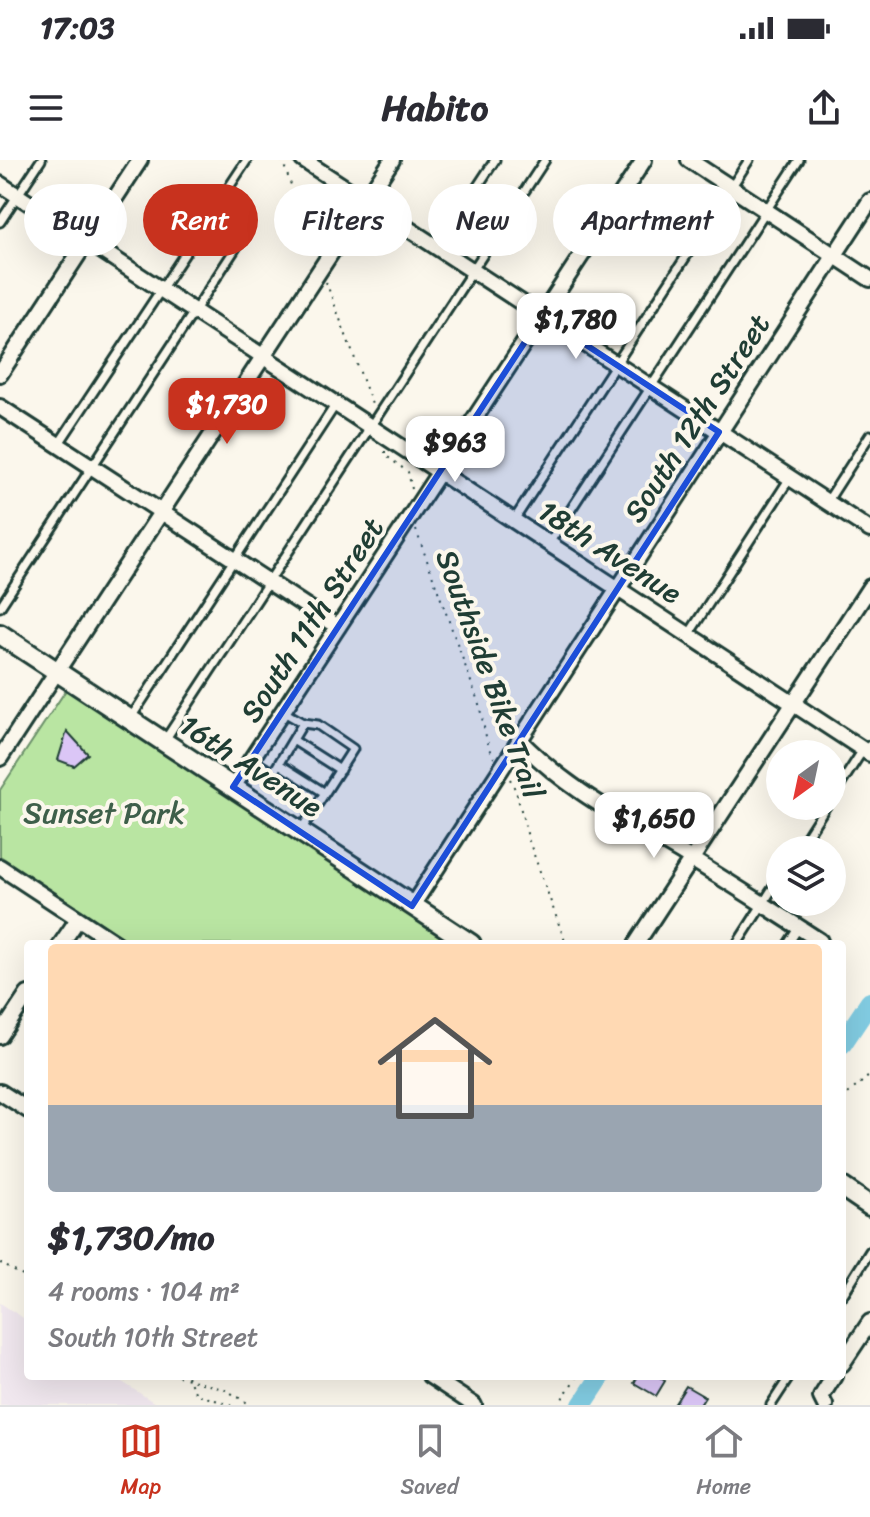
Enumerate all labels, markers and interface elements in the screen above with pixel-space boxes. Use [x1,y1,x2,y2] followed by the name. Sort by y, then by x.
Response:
[40,1,115,55] text: 17:03
[382,76,488,140] text: Habito
[24,86,68,130] icon: menu
[802,86,846,130] icon: share
[24,184,127,256] chip: Buy
[143,184,258,256] chip: Rent
[274,184,412,256] chip: Filters
[428,184,537,256] chip: New
[553,184,741,256] chip: Apartment
[511,293,641,361] pin: $1,780
[535,296,617,342] text: $1,780
[609,302,785,534] street label: South 12th Street
[162,378,292,446] pin: $1,730
[186,381,268,427] text: $1,730
[408,416,502,484] pin: $963
[424,419,486,465] text: $963
[527,485,693,619] street label: 18th Avenue
[225,506,399,734] street label: South 11th Street
[420,542,561,808] street label: Southside Bike Trail
[168,699,334,833] street label: 16th Avenue
[766,740,846,820] north arrow
[766,740,846,916] map controls
[23,786,185,840] park label: Sunset Park
[589,792,719,860] pin: $1,650
[613,795,695,841] text: $1,650
[766,836,846,916] button: layers
[363,996,507,1140] icon: home
[48,1208,214,1268] text: $1,730/mo
[48,1268,240,1314] text: 4 rooms · 104 m²
[48,1314,258,1360] text: South 10th Street
[119,1419,163,1506] tab: Map
[401,1419,459,1506] tab: Saved
[696,1419,751,1506] tab: Home

